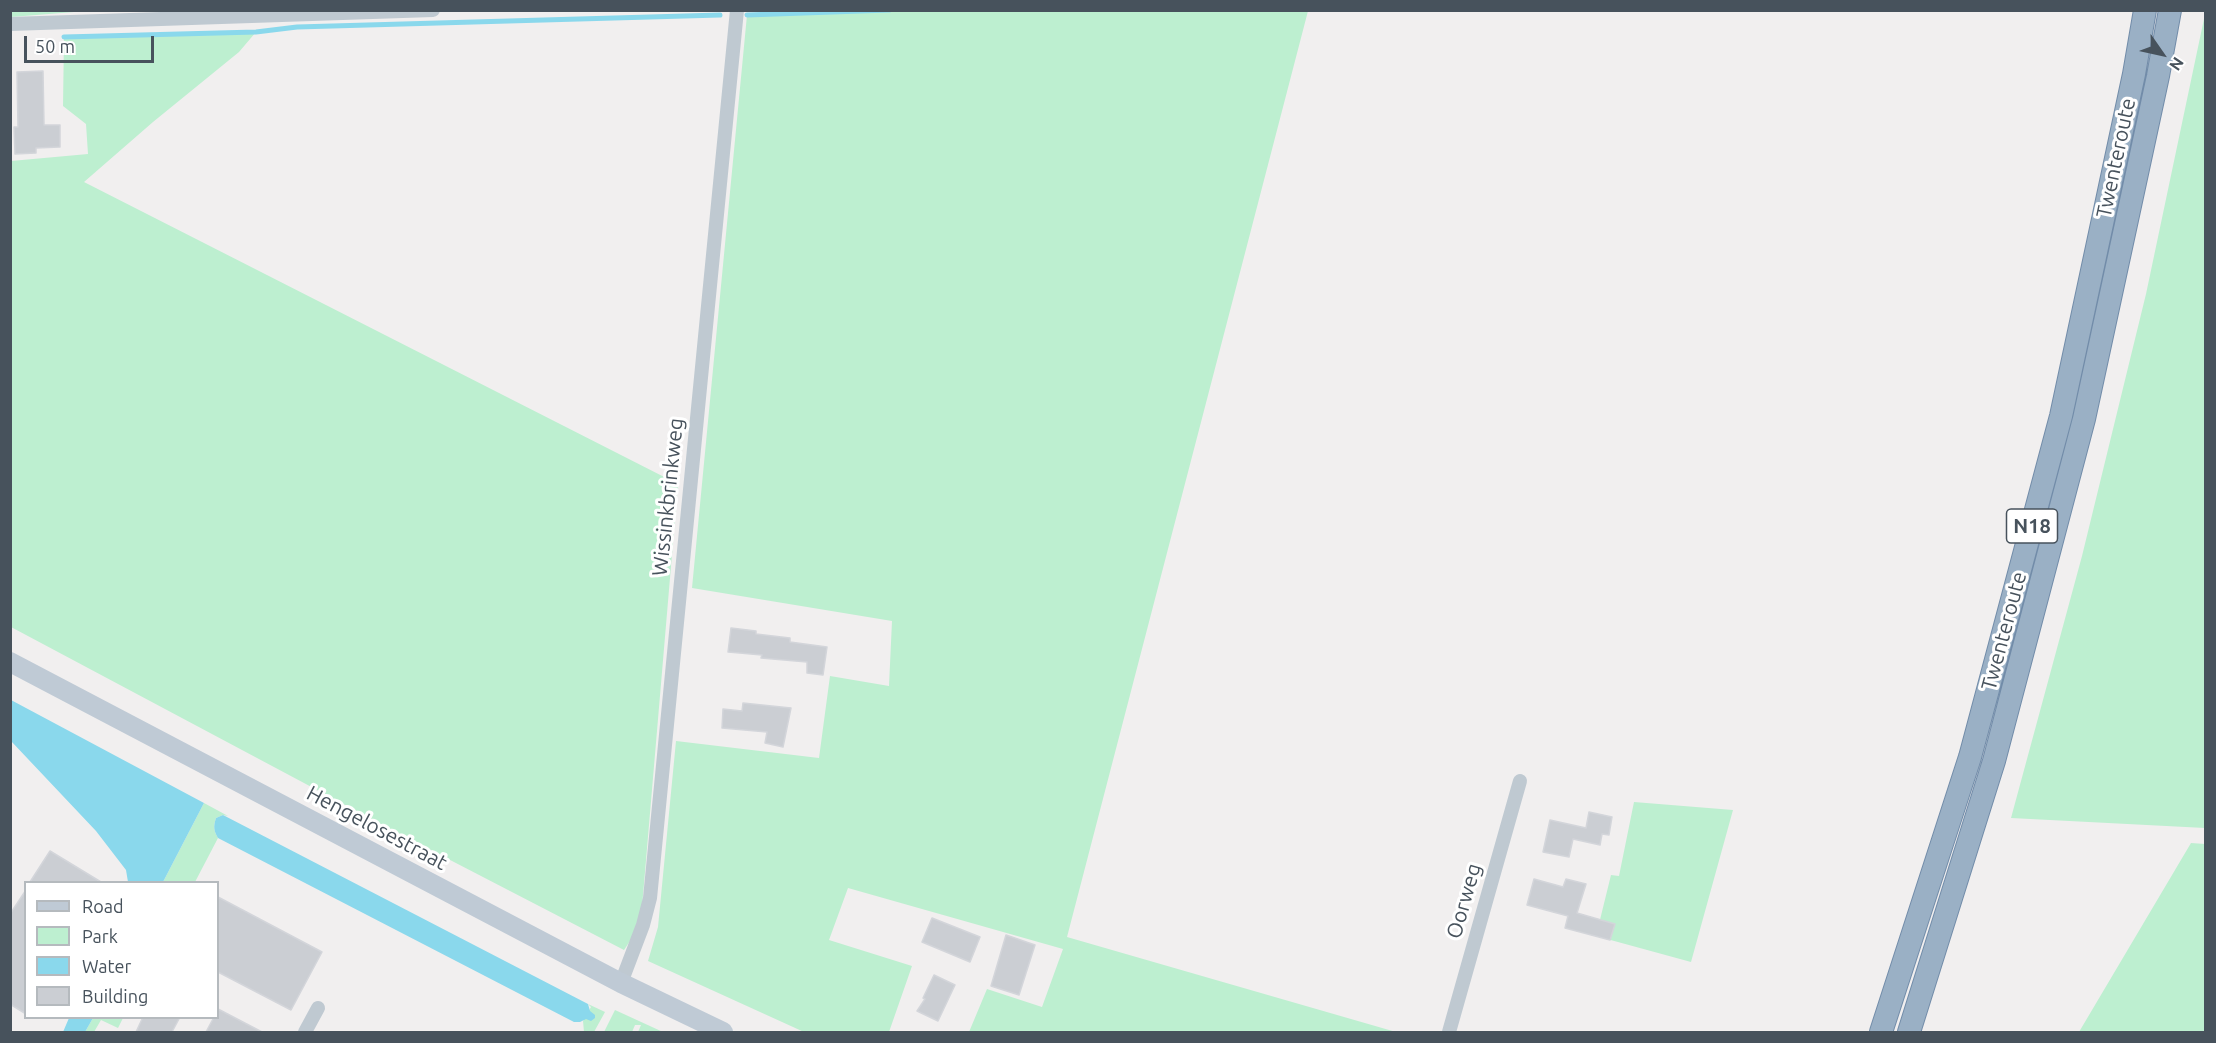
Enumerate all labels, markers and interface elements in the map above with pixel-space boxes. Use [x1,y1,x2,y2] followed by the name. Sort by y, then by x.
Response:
[27,24,158,62] scale bar
[2132,24,2192,84] north arrow
[35,36,75,56] text: 50 m
[2166,54,2188,74] text: N
[2091,96,2141,220] street label: Twenteroute
[647,417,689,577] street label: Wissinkbrinkweg
[2006,509,2058,543] road number: N18
[1976,569,2032,693] street label: Twenteroute
[302,780,452,876] street label: Hengelosestraat
[1441,861,1487,941] street label: Oorweg
[24,881,219,1019] legend
[82,896,124,916] text: Road
[82,926,118,946] text: Park
[82,956,131,976] text: Water
[82,986,148,1006] text: Building

